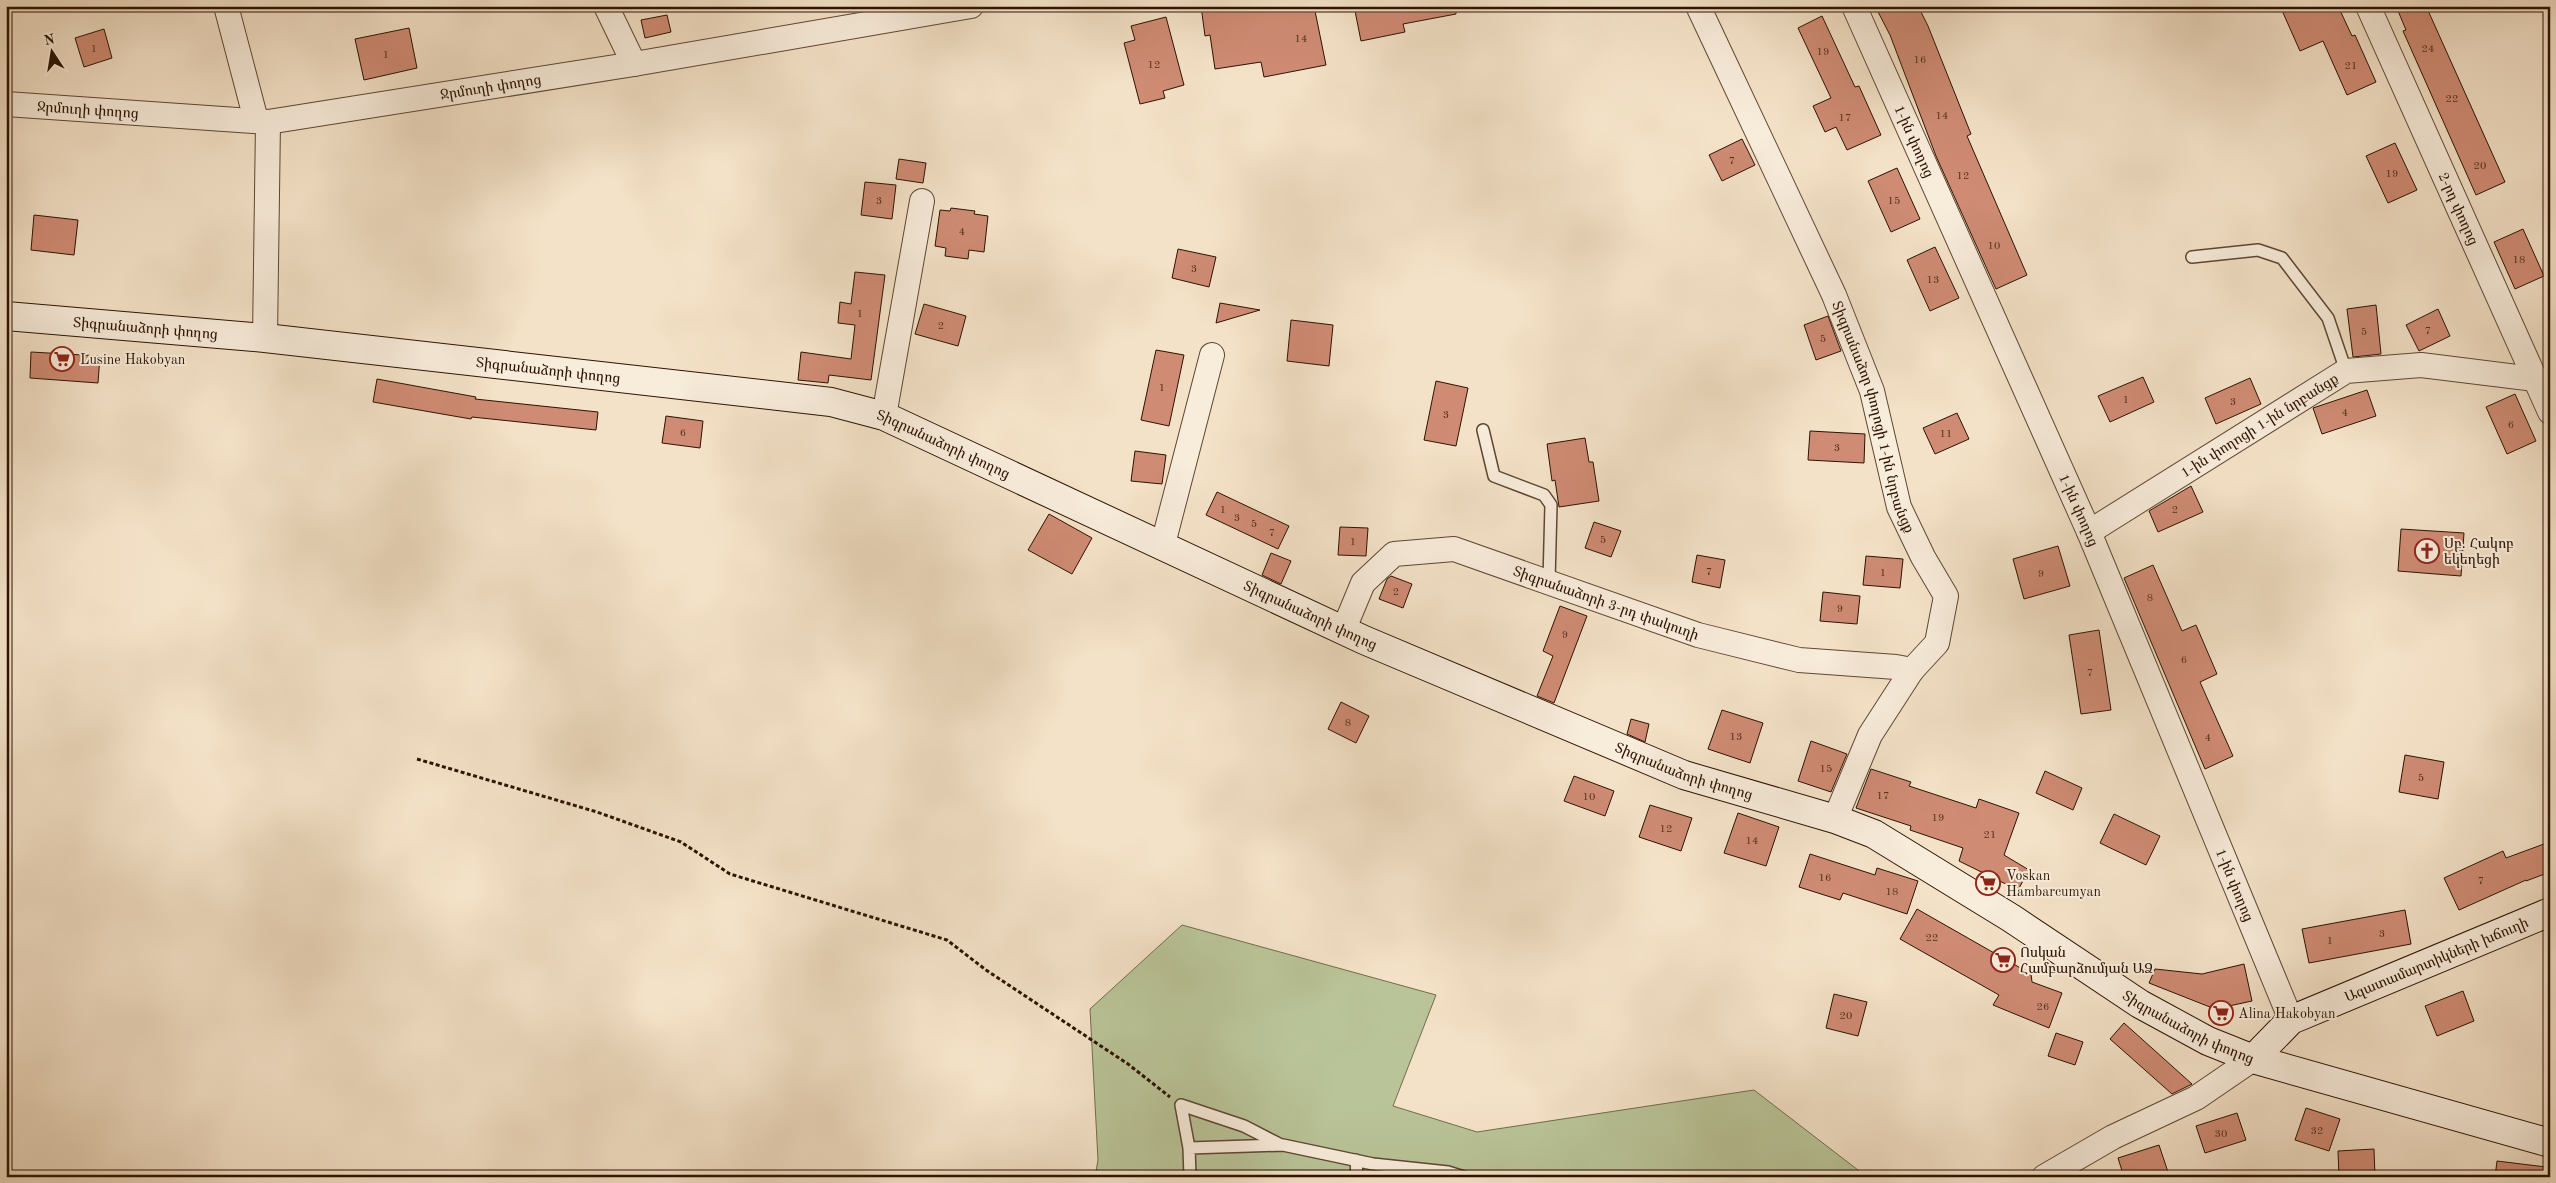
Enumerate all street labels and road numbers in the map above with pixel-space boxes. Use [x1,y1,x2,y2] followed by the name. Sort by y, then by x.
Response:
[439,73,542,103] street label: Ջրմուղի փողոց
[36,100,139,122] street label: Ջրմուղի փողոց
[1891,103,1936,180] street label: 1-ին փողոց
[2436,170,2480,248] street label: 2-րդ փողոց
[1829,300,1916,536] street label: Տիգրանաձոր փողոցի 1-ին նրբանցք
[72,316,218,343] street label: Տիգրանաձորի փողոց
[475,356,621,387] street label: Տիգրանաձորի փողոց
[2179,372,2342,481] street label: 1-ին փողոցի 1-ին նրբանցք
[875,408,1012,483] street label: Տիգրանաձորի փողոց
[2056,472,2100,549] street label: 1-ին փողոց
[1511,564,1701,644] street label: Տիգրանաձորի 3-րդ փակուղի
[1241,579,1379,654] street label: Տիգրանաձորի փողոց
[1613,741,1754,804] street label: Տիգրանաձորի փողոց
[2213,847,2255,924] street label: 1-ին փողոց
[2343,916,2531,1005] street label: Ազատամարտիկների խճուղի
[2120,989,2256,1068] street label: Տիգրանաձորի փողոց

